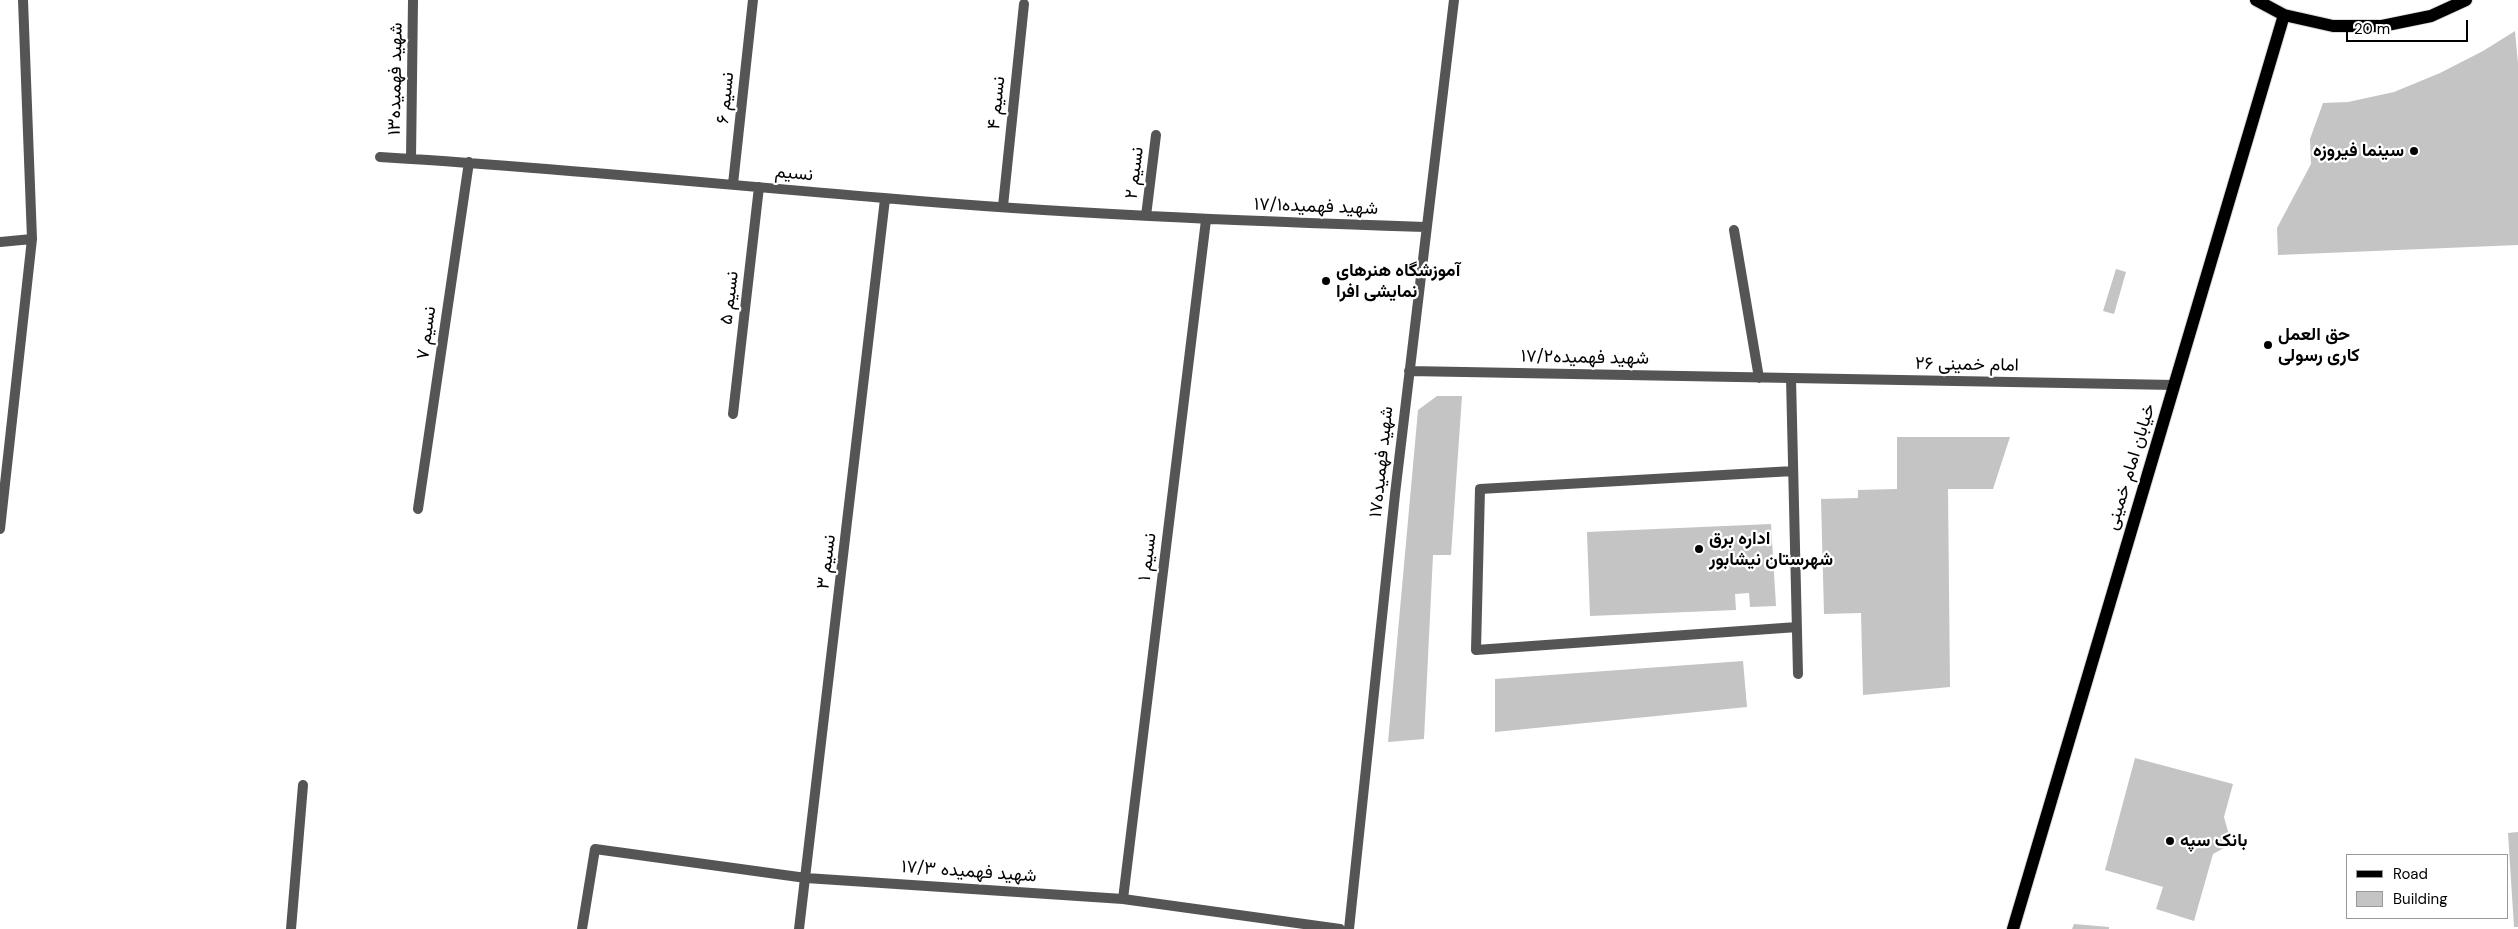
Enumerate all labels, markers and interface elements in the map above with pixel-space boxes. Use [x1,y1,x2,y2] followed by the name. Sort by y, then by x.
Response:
[2348,10,2470,42] scale bar
[2354,19,2390,39] text: 20 m
[384,22,408,136] street label: شهید فهمیده۱۳
[713,71,739,125] street label: نسیم ۶
[983,75,1011,131] street label: نسیم ۴
[2313,140,2404,162] place label: سینما فیروزه
[2408,145,2420,157] marker: سینما فیروزه
[1121,146,1149,200] street label: نسیم ۲
[774,162,814,186] street label: نسیم
[1254,194,1378,220] street label: شهید فهمیده۱۷/۱
[1336,260,1460,302] place label: آموزشگاه هنرهای نمایشی افرا
[716,270,744,326] street label: نسیم ۵
[1320,275,1332,287] marker: آموزشگاه هنرهای نمایشی افرا
[413,305,441,361] street label: نسیم ۷
[2278,324,2360,366] place label: حق العمل کاری رسولی
[2262,339,2274,351] marker: حق العمل کاری رسولی
[1521,346,1649,370] street label: شهید فهمیده۱۷/۲
[1915,353,2019,377] street label: امام خمینی ۲۶
[2102,401,2160,533] street label: خیابان امام خمینی
[1365,405,1399,519] street label: شهید فهمیده۱۷
[1709,528,1833,570] place label: اداره برق شهرستان نیشابور
[1134,532,1162,582] street label: نسیم ۱
[813,533,841,591] street label: نسیم ۳
[1693,543,1705,555] marker: اداره برق شهرستان نیشابور
[2180,830,2248,852] place label: بانک سپه
[2164,835,2176,847] marker: بانک سپه
[2346,854,2508,919] legend
[901,856,1037,888] street label: شهید فهمیده ۱۷/۳
[2393,864,2428,884] text: Road
[2393,889,2448,909] text: Building

